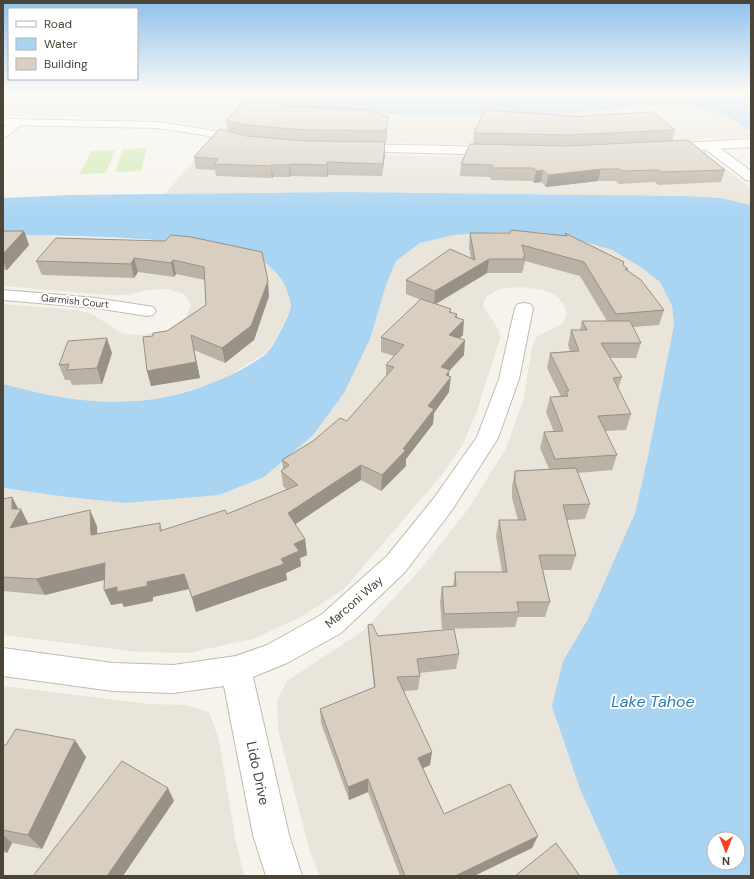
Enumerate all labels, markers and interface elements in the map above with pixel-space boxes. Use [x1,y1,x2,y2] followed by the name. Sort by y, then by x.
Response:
[8,8,138,80] legend
[44,16,72,32] text: Road
[44,36,78,52] text: Water
[44,56,88,72] text: Building
[41,291,110,311] street label: Garmish Court
[322,572,387,632] street label: Marconi Way
[611,691,695,712] water label: Lake Tahoe
[242,739,274,807] street label: Lido Drive
[706,831,746,871] north arrow
[722,854,730,868] text: N

